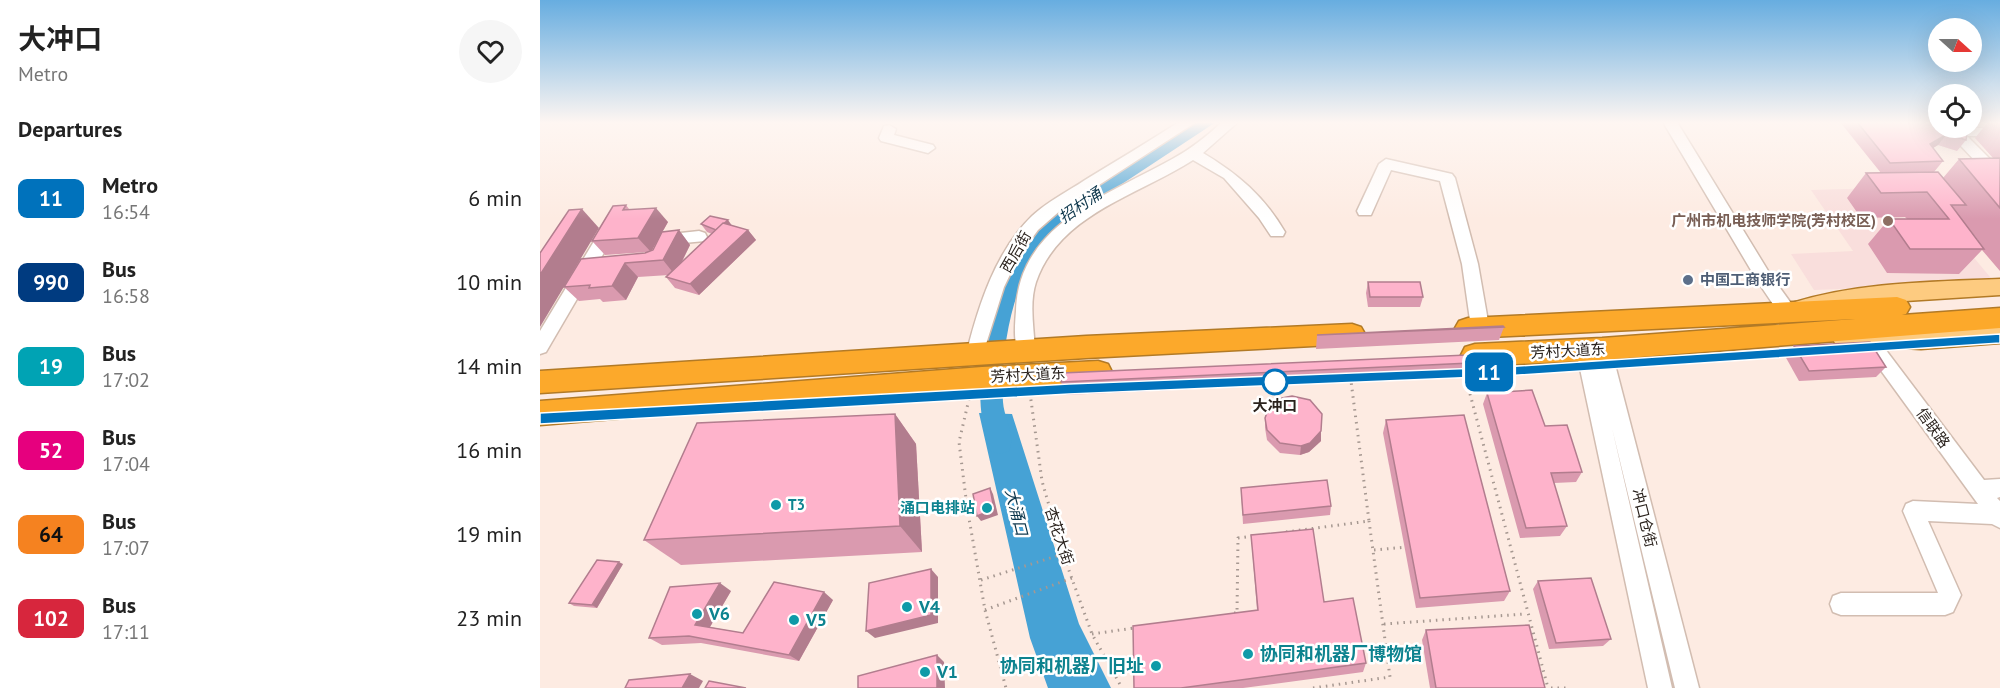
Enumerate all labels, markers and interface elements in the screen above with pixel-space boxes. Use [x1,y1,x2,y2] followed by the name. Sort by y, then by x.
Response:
[1928,18,1982,72] north arrow
[1928,18,1982,138] map controls
[18,20,102,57] text: 大冲口
[459,20,522,83] button: heart
[18,61,68,87] text: Metro
[1928,84,1982,138] button: locate
[18,115,122,143] text: Departures
[102,171,158,199] text: Metro
[1055,182,1107,227] water label: 招村涌
[468,184,522,212] text: 6 min
[39,185,63,212] text: 11
[102,199,150,225] text: 16:54
[1671,211,1876,230] place label: 广州市机电技师学院(芳村校区)
[1881,214,1895,228] marker: 广州市机电技师学院(芳村校区)
[996,228,1035,276] street label: 西后街
[102,255,136,283] text: Bus
[456,268,522,296] text: 10 min
[33,269,69,296] text: 990
[1700,270,1790,289] place label: 中国工商银行
[1681,273,1695,287] marker: 中国工商银行
[102,283,150,309] text: 16:58
[102,339,136,367] text: Bus
[1530,339,1606,362] street label: 芳村大道东
[456,352,522,380] text: 14 min
[1462,352,1516,392] line badge: 11
[39,353,63,380] text: 19
[1477,359,1501,386] text: 11
[990,363,1066,386] street label: 芳村大道东
[102,367,150,393] text: 17:02
[1262,369,1288,395] marker: 大冲口
[1252,396,1298,415] place label: 大冲口
[1912,404,1954,451] street label: 信联路
[102,423,136,451] text: Bus
[456,436,522,464] text: 16 min
[39,437,63,464] text: 52
[102,451,150,477] text: 17:04
[1001,486,1033,539] water label: 大涌口
[1628,486,1661,549] street label: 冲口仓街
[788,495,805,514] place label: T3
[769,498,783,512] marker: T3
[900,498,975,517] place label: 涌口电排站
[980,501,994,515] marker: 涌口电排站
[1041,504,1078,567] street label: 杏花大街
[102,507,136,535] text: Bus
[456,520,522,548] text: 19 min
[39,521,63,548] text: 64
[102,535,150,561] text: 17:07
[102,591,136,619] text: Bus
[918,595,940,618] place label: V4
[900,600,914,614] marker: V4
[708,602,730,625] place label: V6
[456,604,522,632] text: 23 min
[33,605,69,632] text: 102
[690,607,704,621] marker: V6
[805,608,827,631] place label: V5
[787,613,801,627] marker: V5
[102,619,150,645] text: 17:11
[1260,642,1422,665] place label: 协同和机器厂博物馆
[1241,647,1255,661] marker: 协同和机器厂博物馆
[1000,654,1144,677] place label: 协同和机器厂旧址
[1149,659,1163,673] marker: 协同和机器厂旧址
[936,660,958,683] place label: V1
[918,665,932,679] marker: V1

